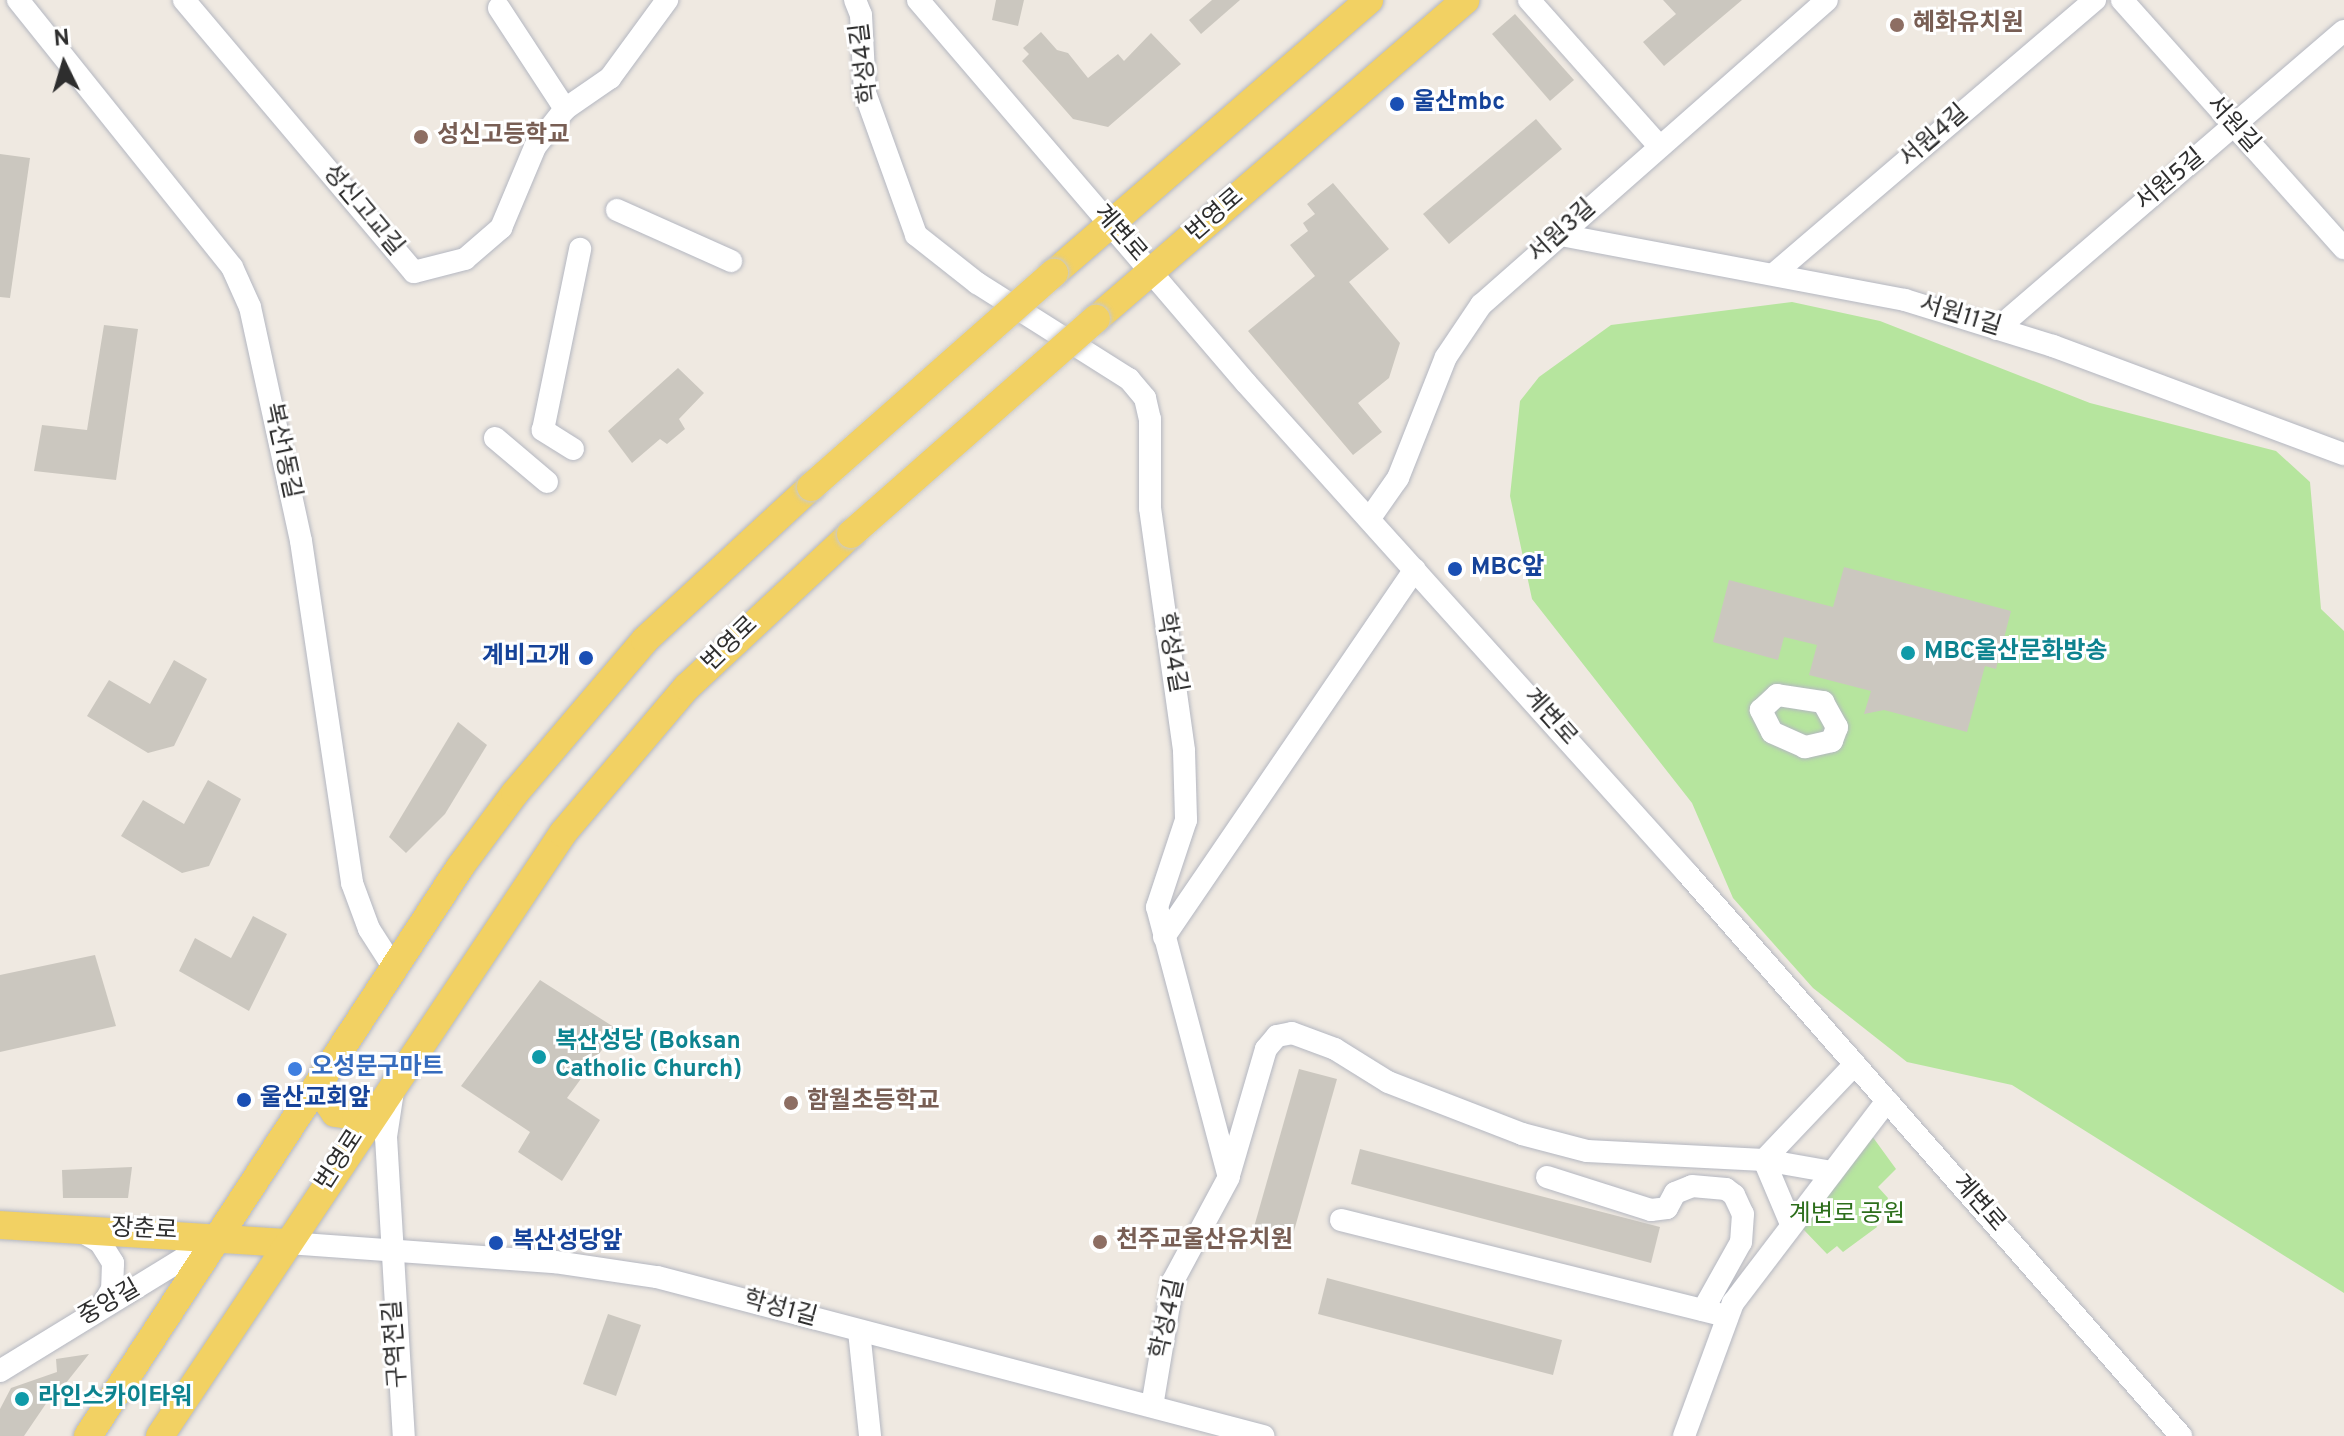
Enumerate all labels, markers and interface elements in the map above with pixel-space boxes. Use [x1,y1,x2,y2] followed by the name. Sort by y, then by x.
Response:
[1913,11,2023,39] place label: 혜화유치원
[1888,16,1906,34] marker: 혜화유치원
[847,21,885,105] street label: 학성4길
[24,24,104,104] north arrow
[53,25,71,54] text: N
[1413,90,1505,118] place label: 울산mbc
[2199,91,2265,159] street label: 서원길
[1388,95,1406,113] marker: 울산mbc
[1895,100,1975,174] street label: 서원4길
[437,123,569,151] place label: 성신고등학교
[412,128,430,146] marker: 성신고등학교
[2131,144,2211,218] street label: 서원5길
[315,159,409,263] street label: 성신고교길
[1182,183,1250,249] street label: 번영로
[1523,194,1603,270] street label: 서원3길
[1086,200,1152,268] street label: 계변로
[1916,291,2004,343] street label: 서원11길
[257,400,305,502] street label: 복산1동길
[1471,555,1544,583] place label: MBC앞
[1446,560,1464,578] marker: MBC앞
[1149,611,1191,695] street label: 학성4길
[697,612,765,678] street label: 번영로
[1924,639,2107,667] place label: MBC울산문화방송
[482,644,570,672] place label: 계비고개
[1899,644,1917,662] marker: MBC울산문화방송
[577,649,595,667] marker: 계비고개
[1516,684,1582,752] street label: 계변로
[555,1029,741,1085] place label: 복산성당 (Boksan Catholic Church)
[530,1048,548,1066] marker: 복산성당 (Boksan Catholic Church)
[311,1055,443,1083] place label: 오성문구마트
[286,1060,304,1078] marker: 오성문구마트
[260,1086,370,1114] place label: 울산교회앞
[807,1089,939,1117] place label: 함월초등학교
[235,1091,253,1109] marker: 울산교회앞
[782,1094,800,1112] marker: 함월초등학교
[311,1125,371,1197] street label: 번영로
[1945,1170,2011,1238] street label: 계변로
[1789,1202,1905,1230] park label: 계변로 공원
[110,1215,178,1247] street label: 장춘로
[1116,1228,1293,1256] place label: 천주교울산유치원
[512,1229,622,1257] place label: 복산성당앞
[1091,1233,1109,1251] marker: 천주교울산유치원
[487,1234,505,1252] marker: 복산성당앞
[74,1275,146,1333] street label: 중앙길
[1146,1276,1192,1362] street label: 학성4길
[740,1286,820,1334] street label: 학성1길
[380,1299,414,1389] street label: 구역전길
[38,1385,193,1413] place label: 라인스카이타워
[13,1390,31,1408] marker: 라인스카이타워

